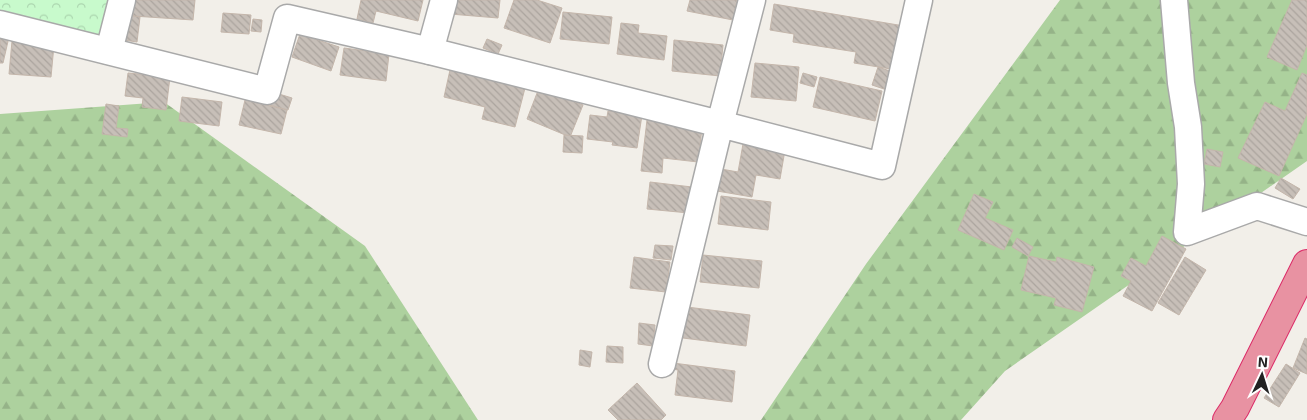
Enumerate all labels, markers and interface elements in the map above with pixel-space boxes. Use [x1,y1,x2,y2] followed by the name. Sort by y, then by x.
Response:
[1237,350,1287,400] north arrow
[1257,353,1269,370] text: N

